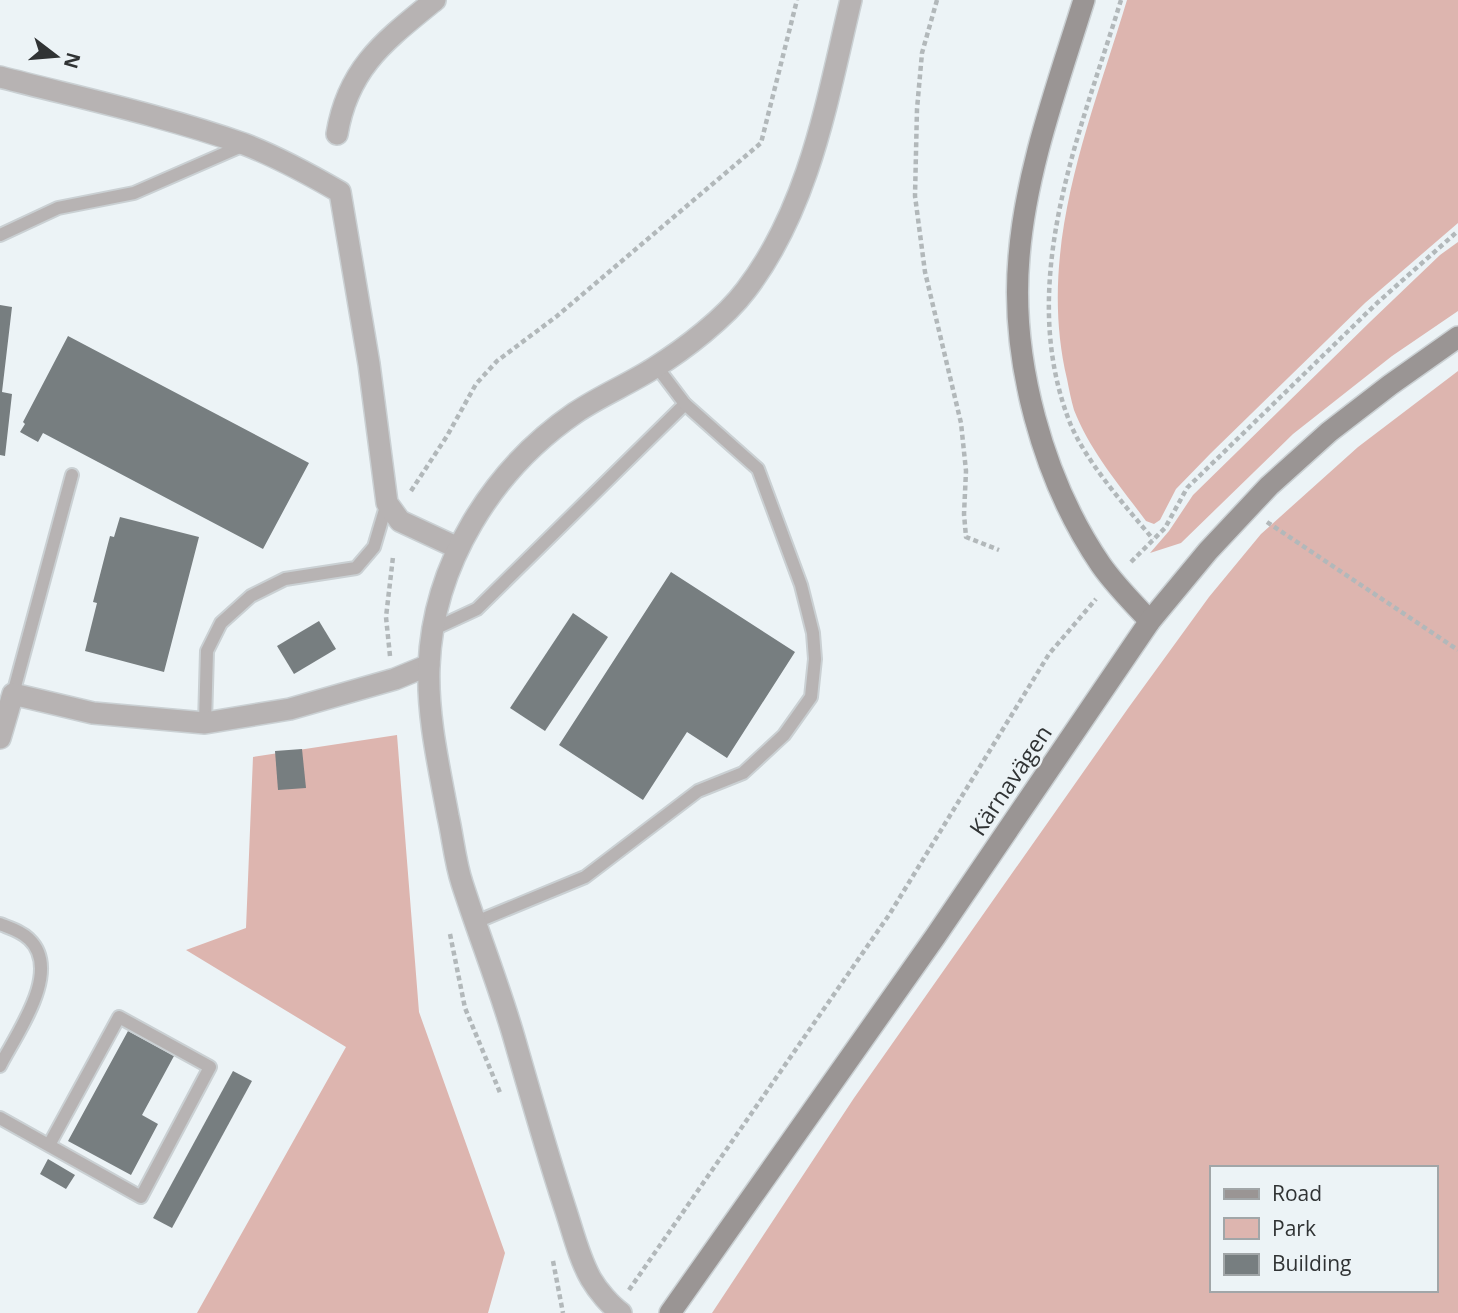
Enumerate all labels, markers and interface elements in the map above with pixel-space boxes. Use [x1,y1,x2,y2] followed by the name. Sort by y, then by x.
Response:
[21,21,91,91] north arrow
[58,50,87,72] text: N
[961,718,1059,842] street label: Kärnavägen
[1210,1166,1437,1292] legend
[1272,1179,1322,1207] text: Road
[1272,1214,1316,1242] text: Park
[1272,1249,1351,1277] text: Building

